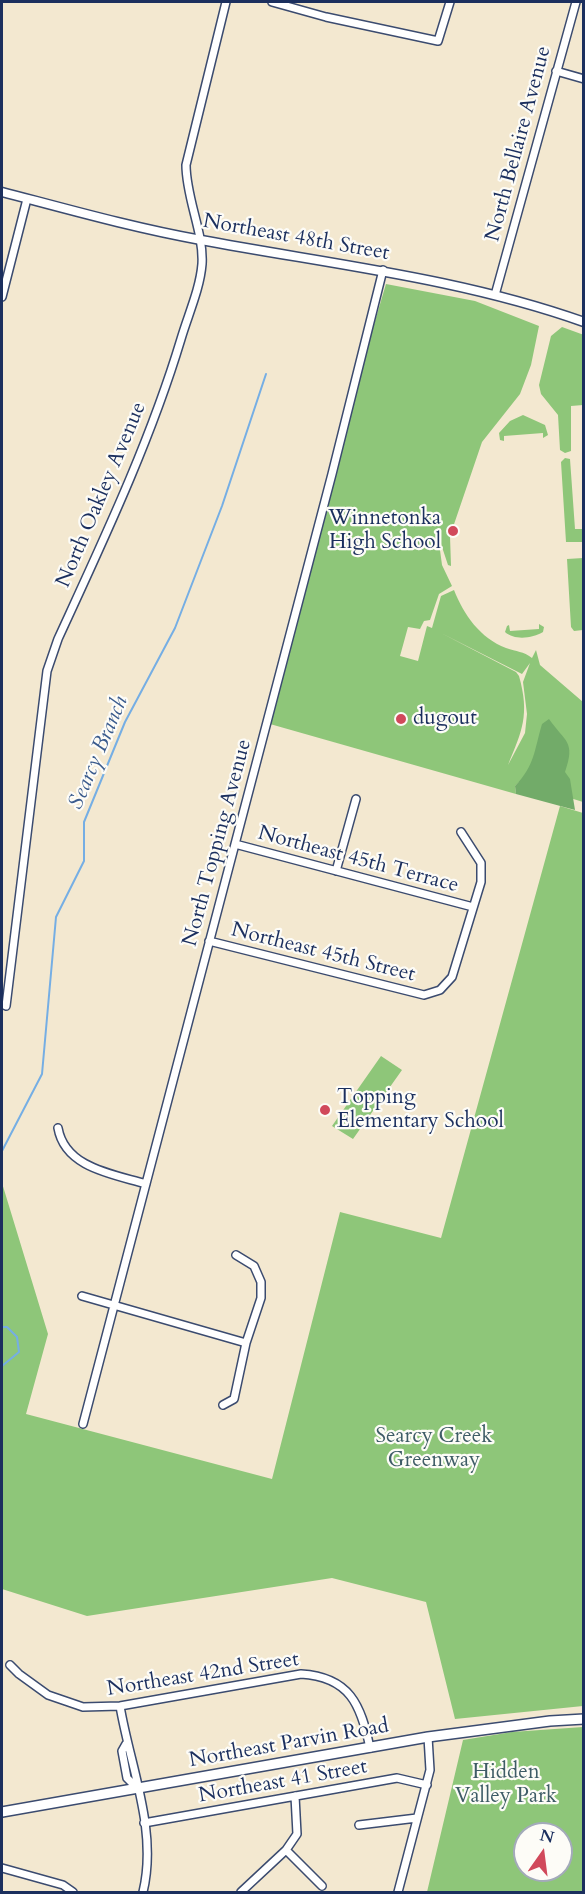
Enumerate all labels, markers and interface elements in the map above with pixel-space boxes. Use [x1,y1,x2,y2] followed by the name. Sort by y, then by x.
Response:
[481,44,557,244] street label: North Bellaire Avenue
[201,209,391,267] street label: Northeast 48th Street
[52,399,152,591] street label: North Oakley Avenue
[328,506,441,556] place label: Winnetonka High School
[446,524,460,538] marker: Winnetonka High School
[63,692,135,814] water label: Searcy Branch
[413,706,477,732] place label: dugout
[394,712,408,726] marker: dugout
[178,737,258,949] street label: North Topping Avenue
[255,821,461,899] street label: Northeast 45th Terrace
[228,918,418,988] street label: Northeast 45th Street
[337,1085,504,1135] place label: Topping Elementary School
[318,1103,332,1117] marker: Topping Elementary School
[375,1424,493,1474] park label: Searcy Creek Greenway
[105,1647,301,1703] street label: Northeast 42nd Street
[187,1714,391,1774] street label: Northeast Parvin Road
[197,1755,369,1809] street label: Northeast 41 Street
[455,1760,557,1810] park label: Hidden Valley Park
[513,1822,573,1882] north arrow
[537,1824,556,1849] text: N

